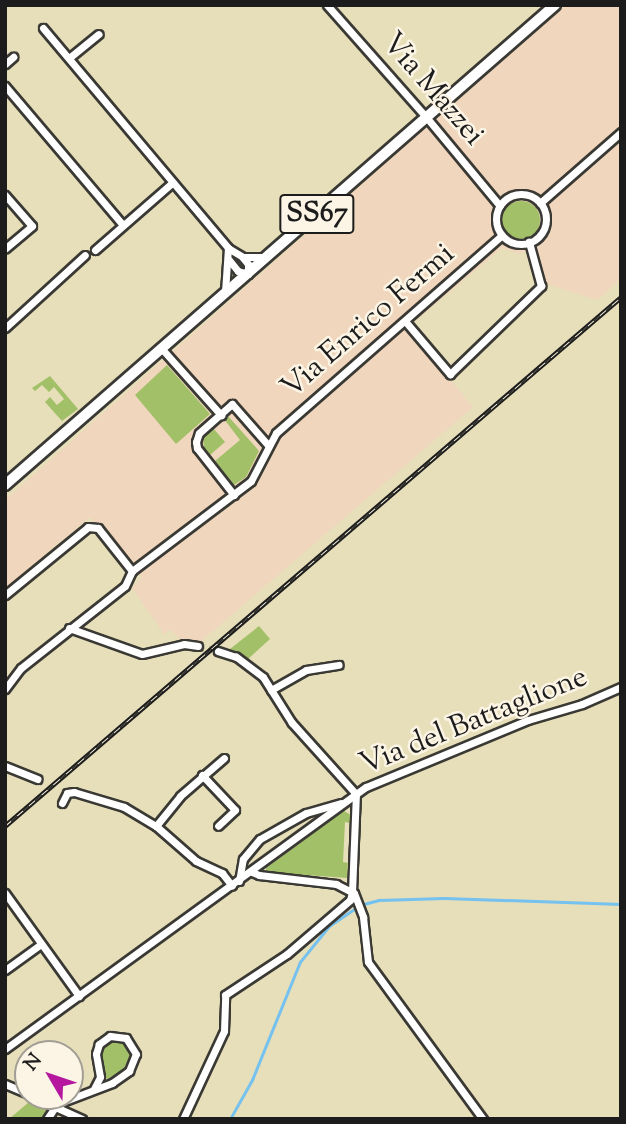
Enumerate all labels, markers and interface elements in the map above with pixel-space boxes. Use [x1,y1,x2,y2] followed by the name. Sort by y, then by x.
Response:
[373,26,491,154] street label: Via Mazzei
[278,190,356,238] road number: SS67
[275,237,463,407] street label: Via Enrico Fermi
[355,660,593,784] street label: Via del Battaglione
[14,1040,84,1110] north arrow
[19,1048,49,1077] text: N

